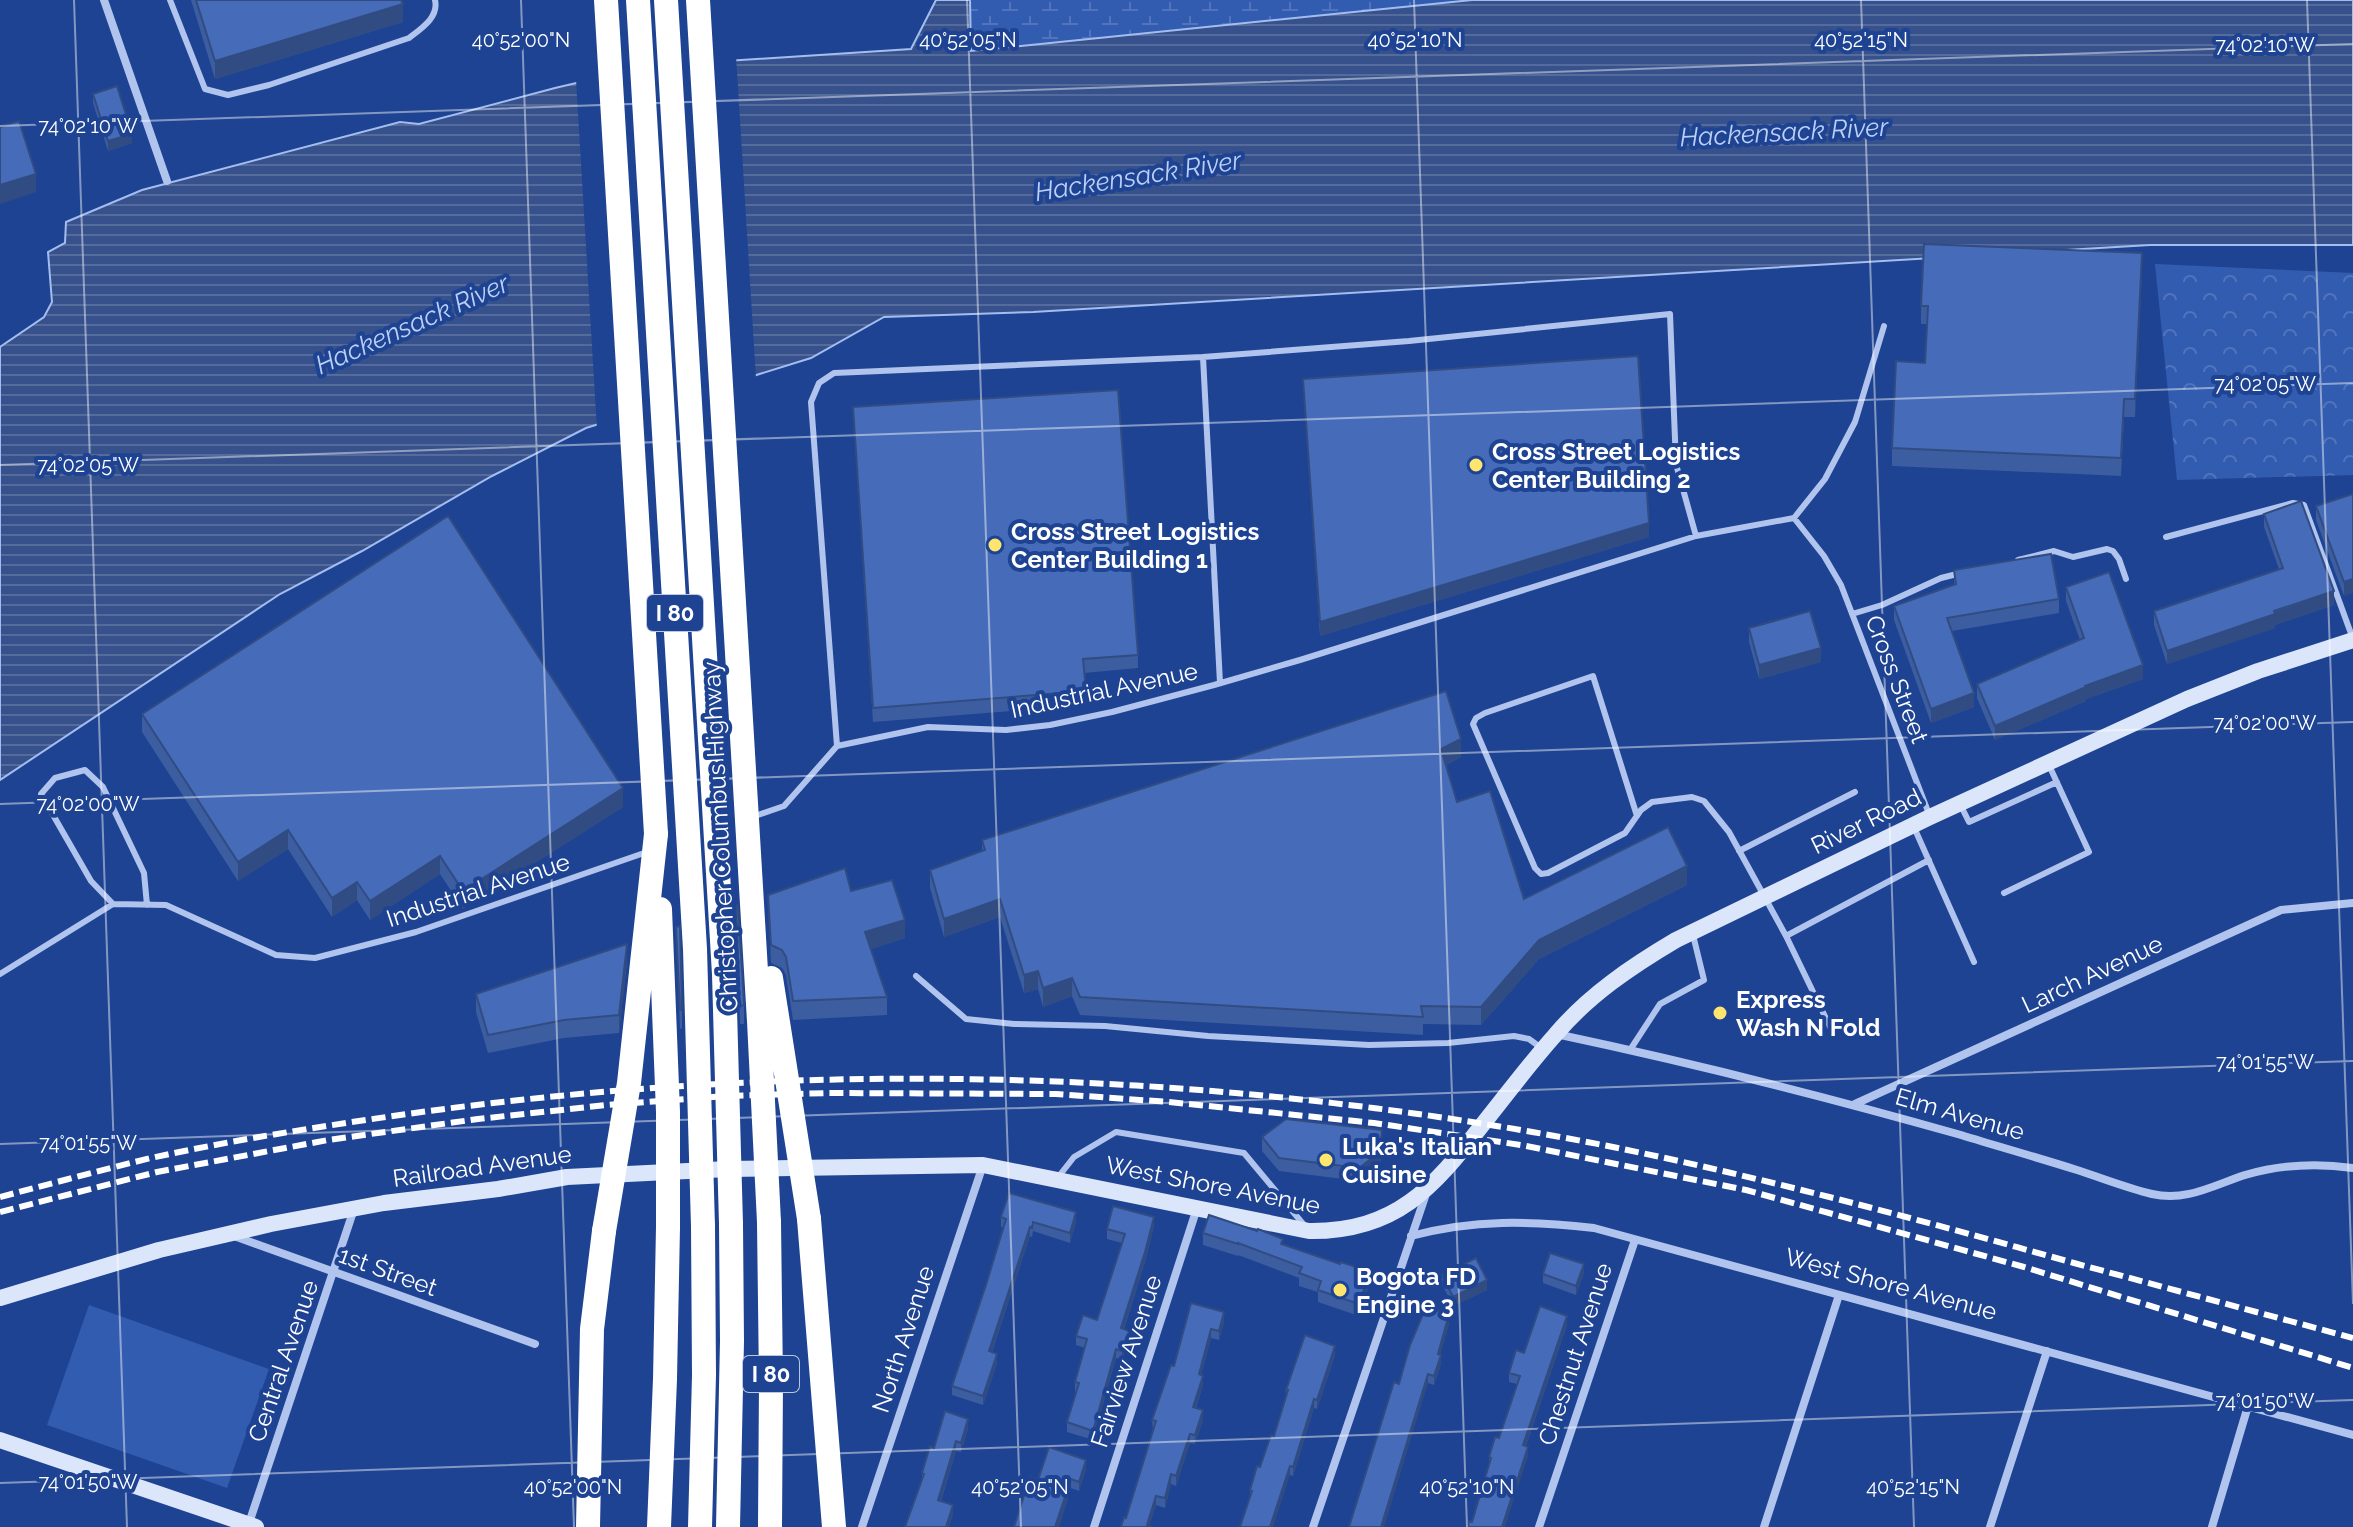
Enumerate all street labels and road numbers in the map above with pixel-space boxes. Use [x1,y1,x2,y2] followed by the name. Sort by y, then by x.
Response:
[647,595,703,631] road number: I 80
[1859,611,1935,747] street label: Cross Street
[1008,656,1200,724] street label: Industrial Avenue
[696,661,744,1013] street label: Christopher Columbus Highway
[1806,782,1926,860] street label: River Road
[383,847,573,933] street label: Industrial Avenue
[2017,929,2167,1019] street label: Larch Avenue
[1892,1082,2028,1146] street label: Elm Avenue
[391,1139,573,1193] street label: Railroad Avenue
[1103,1150,1323,1220] street label: West Shore Avenue
[335,1240,441,1302] street label: 1st Street
[1782,1242,2000,1326] street label: West Shore Avenue
[1532,1259,1618,1449] street label: Chestnut Avenue
[866,1262,940,1416] street label: North Avenue
[1084,1271,1168,1451] street label: Fairview Avenue
[242,1276,324,1446] street label: Central Avenue
[743,1356,799,1392] road number: I 80

